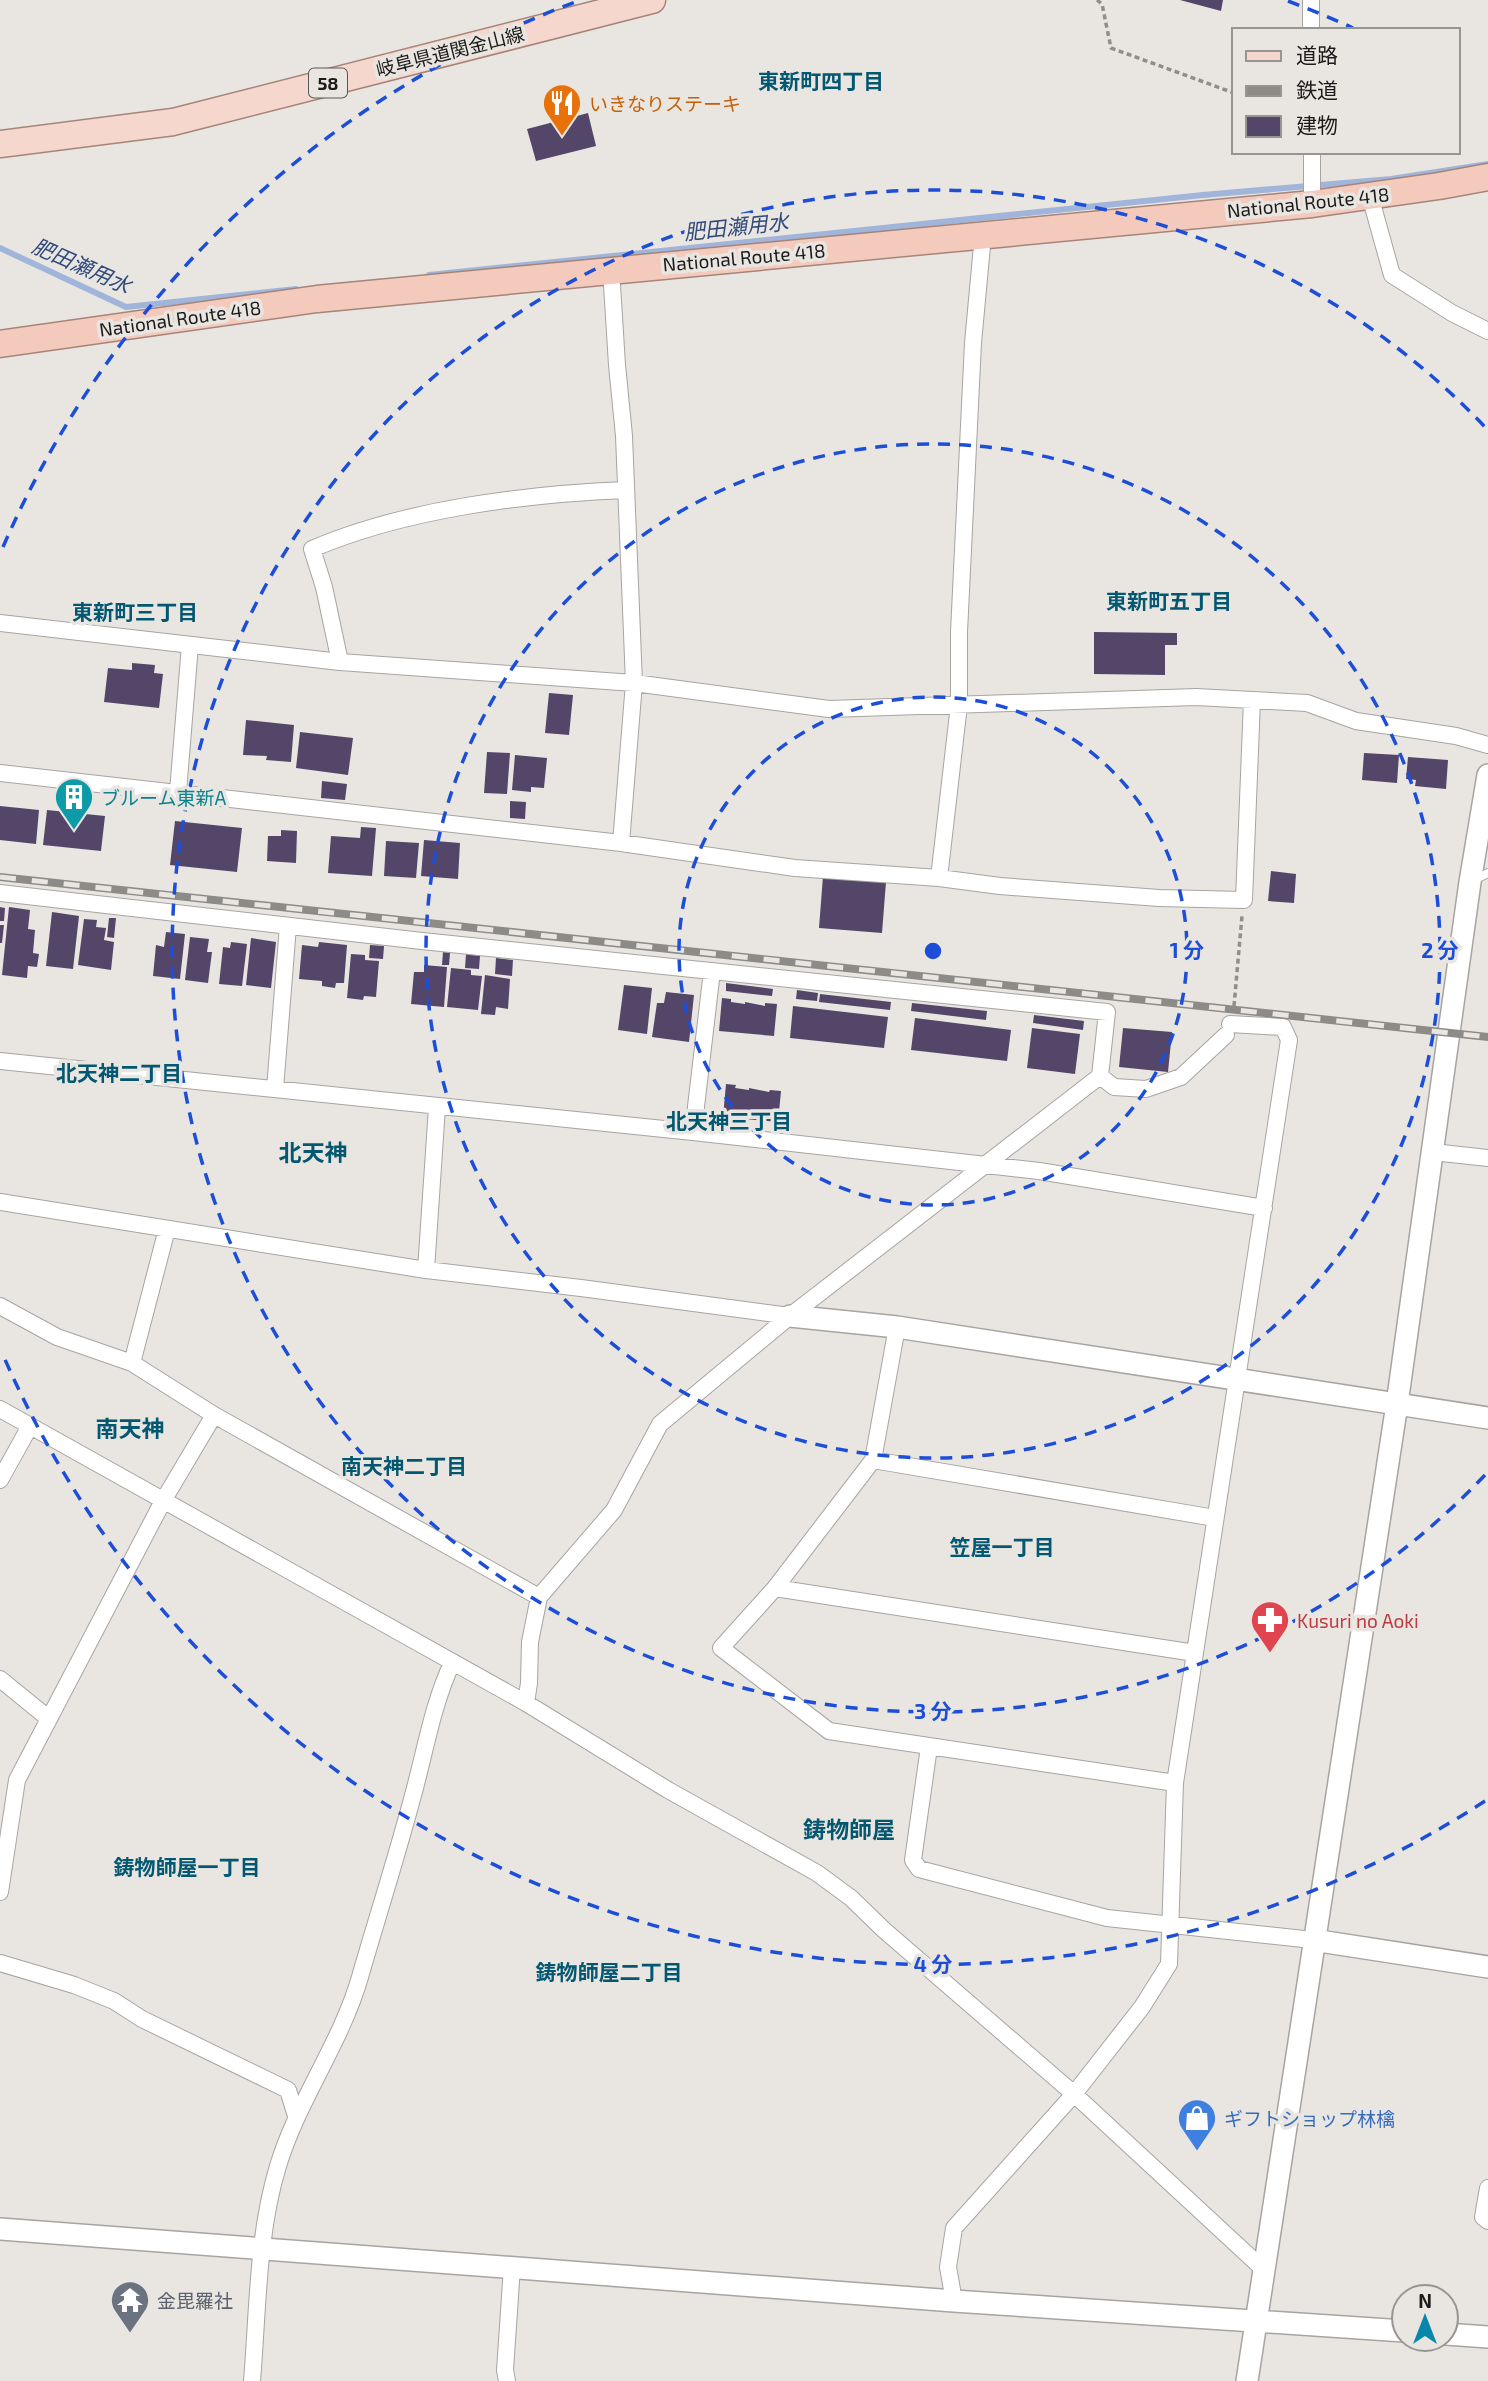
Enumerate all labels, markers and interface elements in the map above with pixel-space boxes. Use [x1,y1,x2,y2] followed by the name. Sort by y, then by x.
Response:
[373,21,527,81] street label: 岐阜県道関金山線
[1232,28,1460,154] legend
[1296,42,1338,67] text: 道路
[309,68,347,98] road number: 58
[758,68,884,93] district label: 東新町四丁目
[1296,77,1338,102] text: 鉄道
[541,82,583,137] restaurant icon: いきなりステーキ
[589,92,741,115] place label: いきなりステーキ
[1296,112,1338,137] text: 建物
[1226,182,1390,222] street label: National Route 418
[682,208,792,244] water label: 肥田瀬用水
[29,232,137,299] water label: 肥田瀬用水
[662,238,826,276] street label: National Route 418
[98,295,262,341] street label: National Route 418
[1106,588,1232,613] district label: 東新町五丁目
[72,599,198,624] district label: 東新町三丁目
[53,776,95,831] building icon: ブルーム東新A
[101,786,226,809] place label: ブルーム東新A
[1170,937,1204,962] text: 1 分
[1421,937,1459,962] text: 2 分
[921,939,945,963] centre of rings
[56,1060,182,1085] district label: 北天神二丁目
[666,1108,792,1133] district label: 北天神三丁目
[279,1138,348,1166] district label: 北天神
[96,1414,165,1442] district label: 南天神
[341,1453,467,1478] district label: 南天神二丁目
[950,1534,1055,1559] district label: 笠屋一丁目
[1249,1599,1291,1654] pharmacy icon: Kusuri no Aoki
[1297,1609,1419,1632] place label: Kusuri no Aoki
[914,1698,952,1723] text: 3 分
[803,1815,895,1843] district label: 鋳物師屋
[114,1854,261,1879] district label: 鋳物師屋一丁目
[914,1951,952,1976] text: 4 分
[536,1959,683,1984] district label: 鋳物師屋二丁目
[1176,2097,1218,2152] shop icon: ギフトショップ林檎
[1224,2107,1395,2130] place label: ギフトショップ林檎
[109,2279,151,2334] temple icon: 金毘羅社
[1390,2283,1460,2353] north arrow
[157,2289,233,2312] place label: 金毘羅社
[1418,2289,1432,2312] text: N

